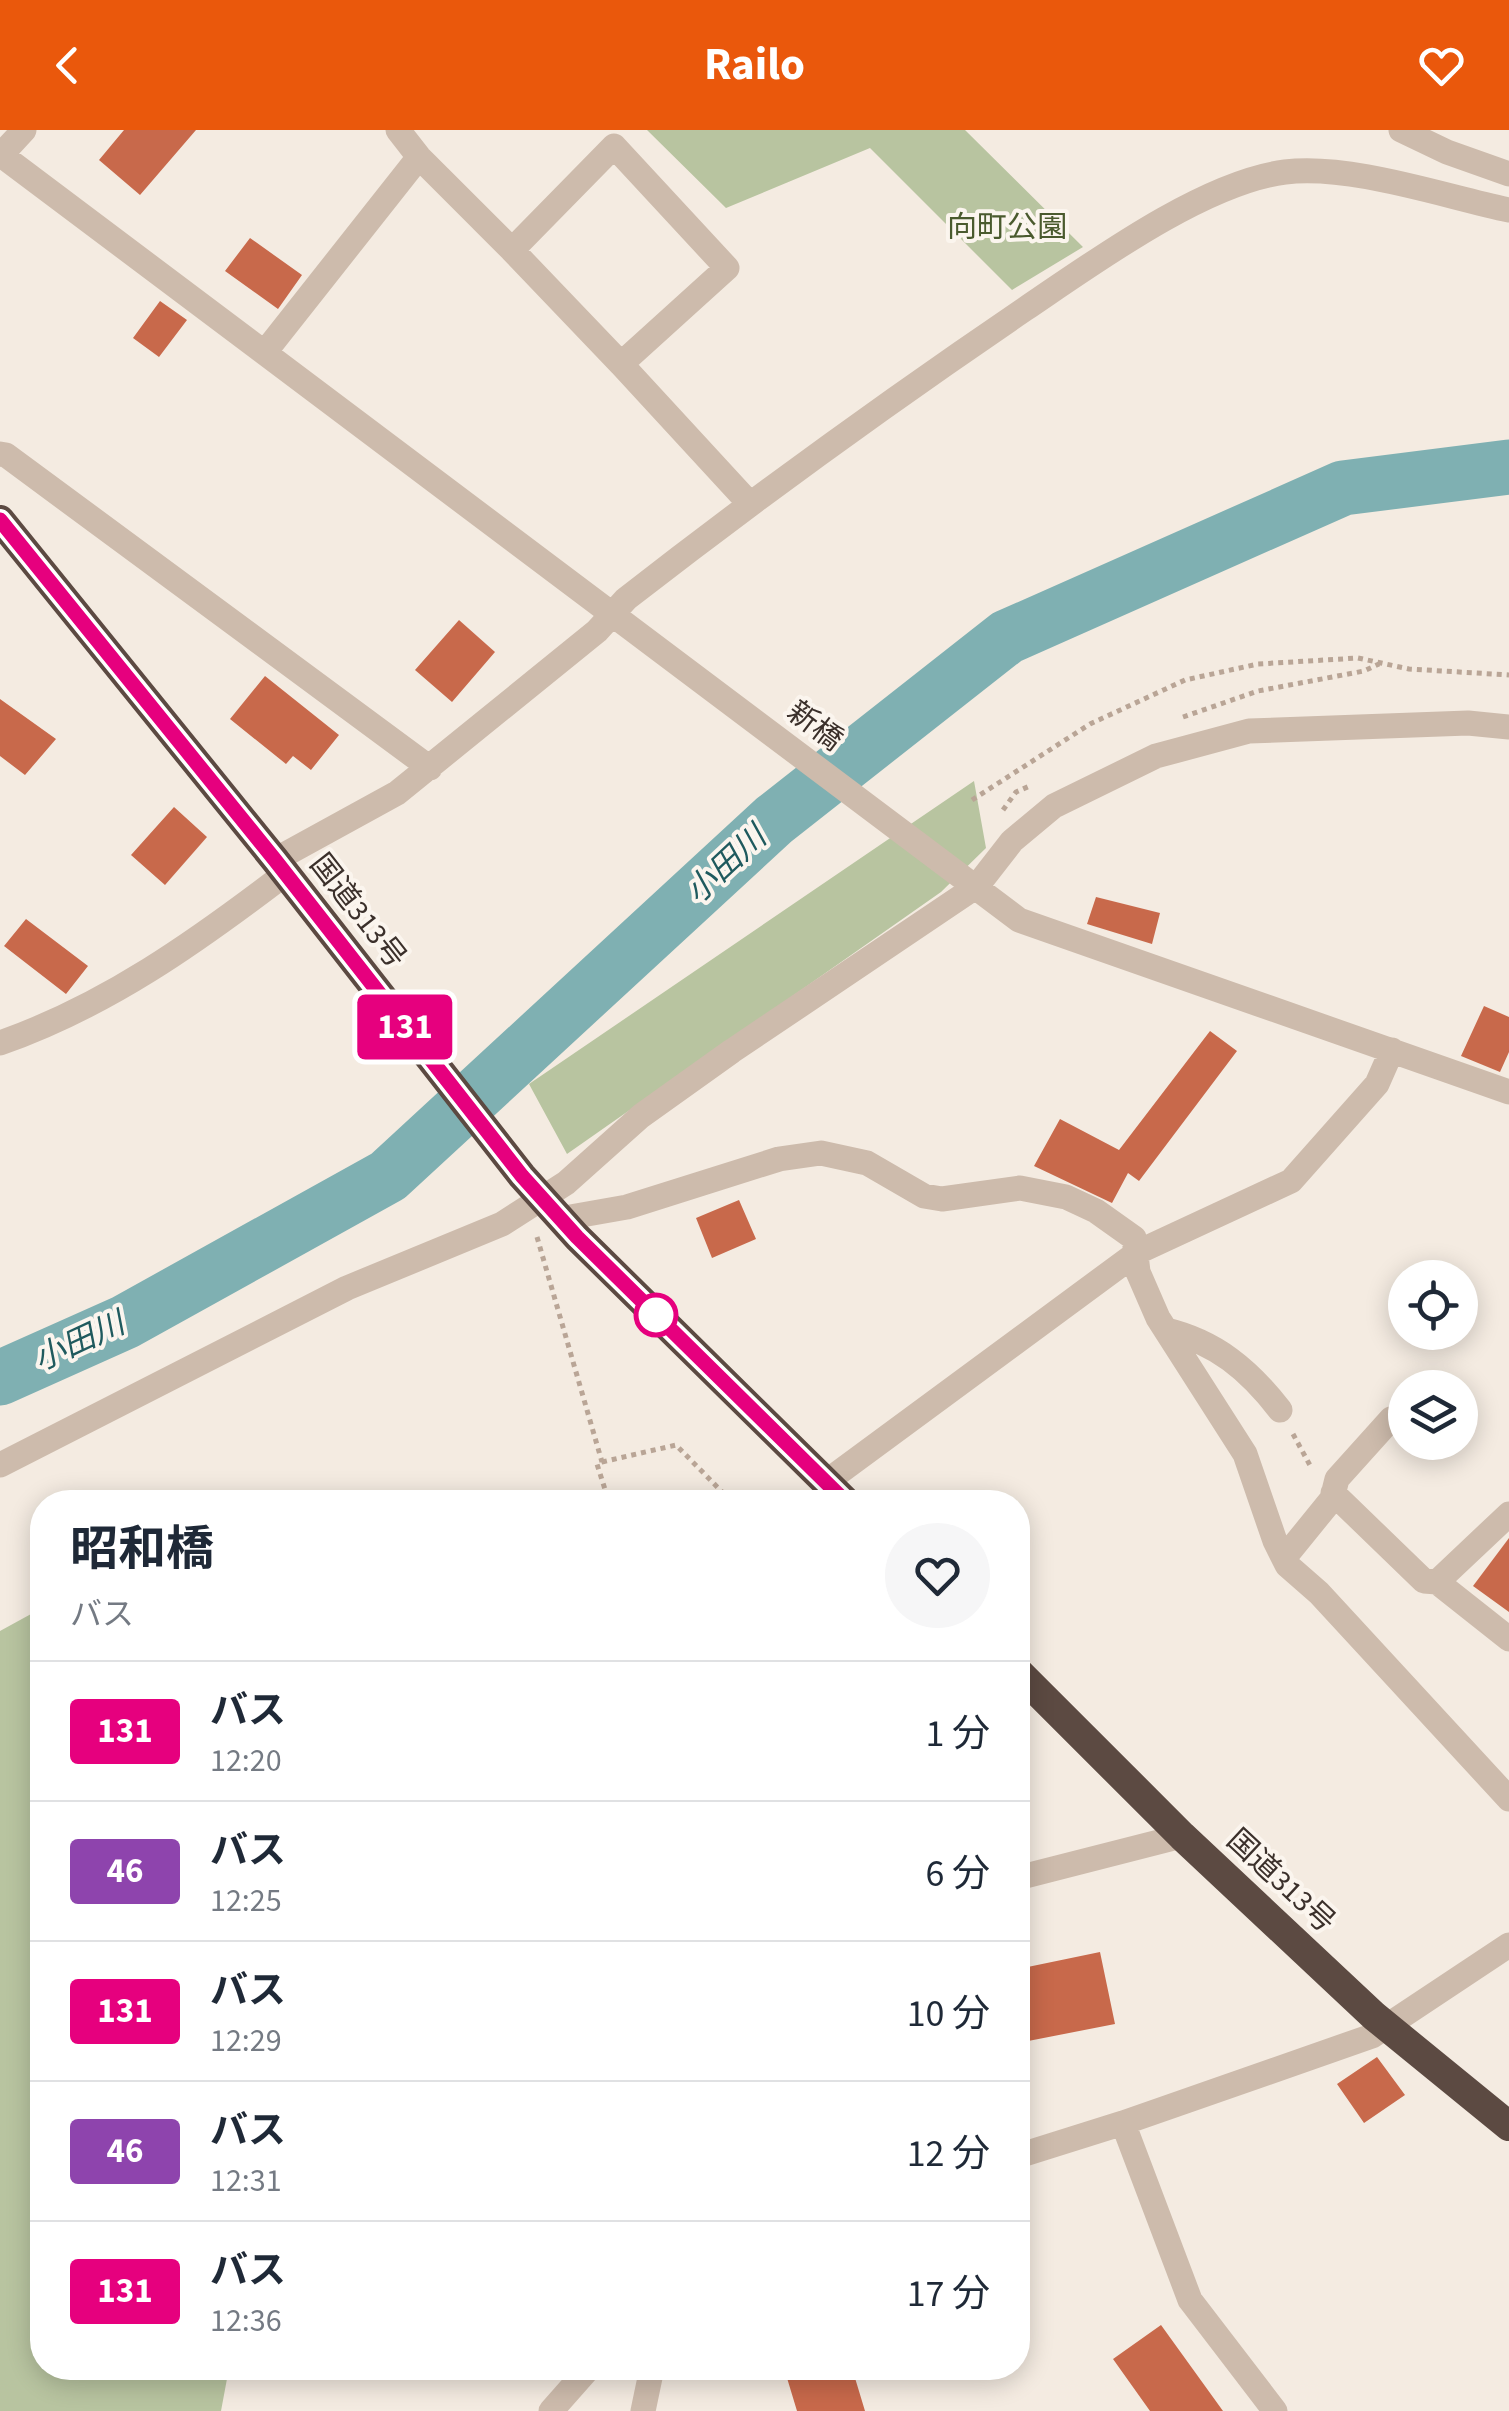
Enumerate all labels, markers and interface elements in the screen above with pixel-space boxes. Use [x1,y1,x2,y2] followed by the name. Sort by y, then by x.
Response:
[704,33,805,97] text: Railo
[40,38,95,93] icon: back
[1414,38,1469,93] icon: heart
[947,206,1067,249] park label: 向町公園
[778,691,852,761] street label: 新橋
[675,813,779,915] water label: 小田川
[300,845,416,977] street label: 国道313号
[348,994,462,1060] line badge: 131
[377,1002,433,1052] text: 131
[1388,1260,1478,1460] map controls
[1388,1260,1478,1350] button: locate
[635,1294,677,1336] unlabelled marker
[26,1300,135,1383] water label: 小田川
[1388,1370,1478,1460] button: layers
[70,1516,214,1584] text: 昭和橋
[885,1523,990,1628] button: heart
[70,1592,134,1638] text: バス
[210,1684,286,1738] text: バス
[97,1706,153,1756] text: 131
[926,1707,990,1761] text: 1 分
[210,1738,282,1784] text: 12:20
[1217,1819,1345,1943] street label: 国道313号
[210,1824,286,1878] text: バス
[107,1846,143,1896] text: 46
[926,1847,990,1901] text: 6 分
[210,1878,282,1924] text: 12:25
[210,1964,286,2018] text: バス
[97,1986,153,2036] text: 131
[907,1987,990,2041] text: 10 分
[210,2018,282,2064] text: 12:29
[210,2104,286,2158] text: バス
[107,2126,143,2176] text: 46
[907,2127,990,2181] text: 12 分
[210,2158,282,2204] text: 12:31
[210,2244,286,2298] text: バス
[97,2266,153,2316] text: 131
[907,2267,990,2321] text: 17 分
[210,2298,282,2344] text: 12:36

